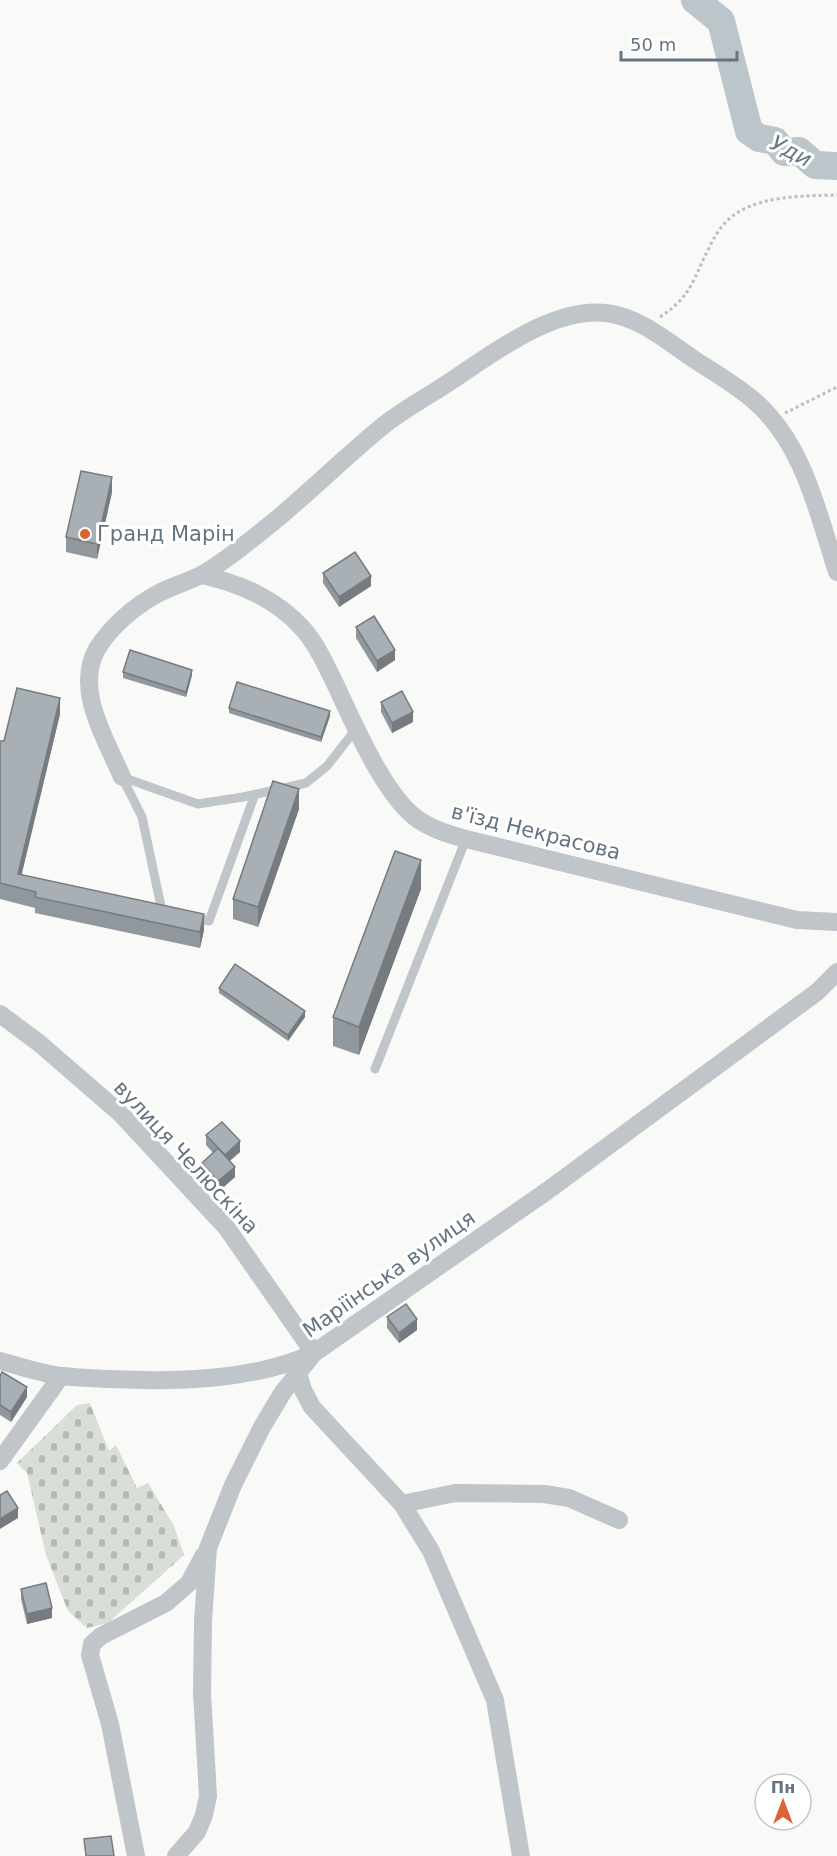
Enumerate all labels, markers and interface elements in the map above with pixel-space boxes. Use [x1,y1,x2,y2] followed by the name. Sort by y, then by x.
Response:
[621,24,736,62] scale bar
[630,34,676,55] text: 50 m
[766,130,816,172] water label: Уди
[97,522,235,546] place label: Гранд Марін
[78,527,92,541] marker: Гранд Марін
[449,799,623,865] street label: в'їзд Некрасова
[109,1075,263,1239] street label: вулиця Челюскіна
[298,1205,480,1343] street label: Маріїнська вулиця
[753,1772,813,1832] north arrow
[771,1778,795,1797] text: Пн

